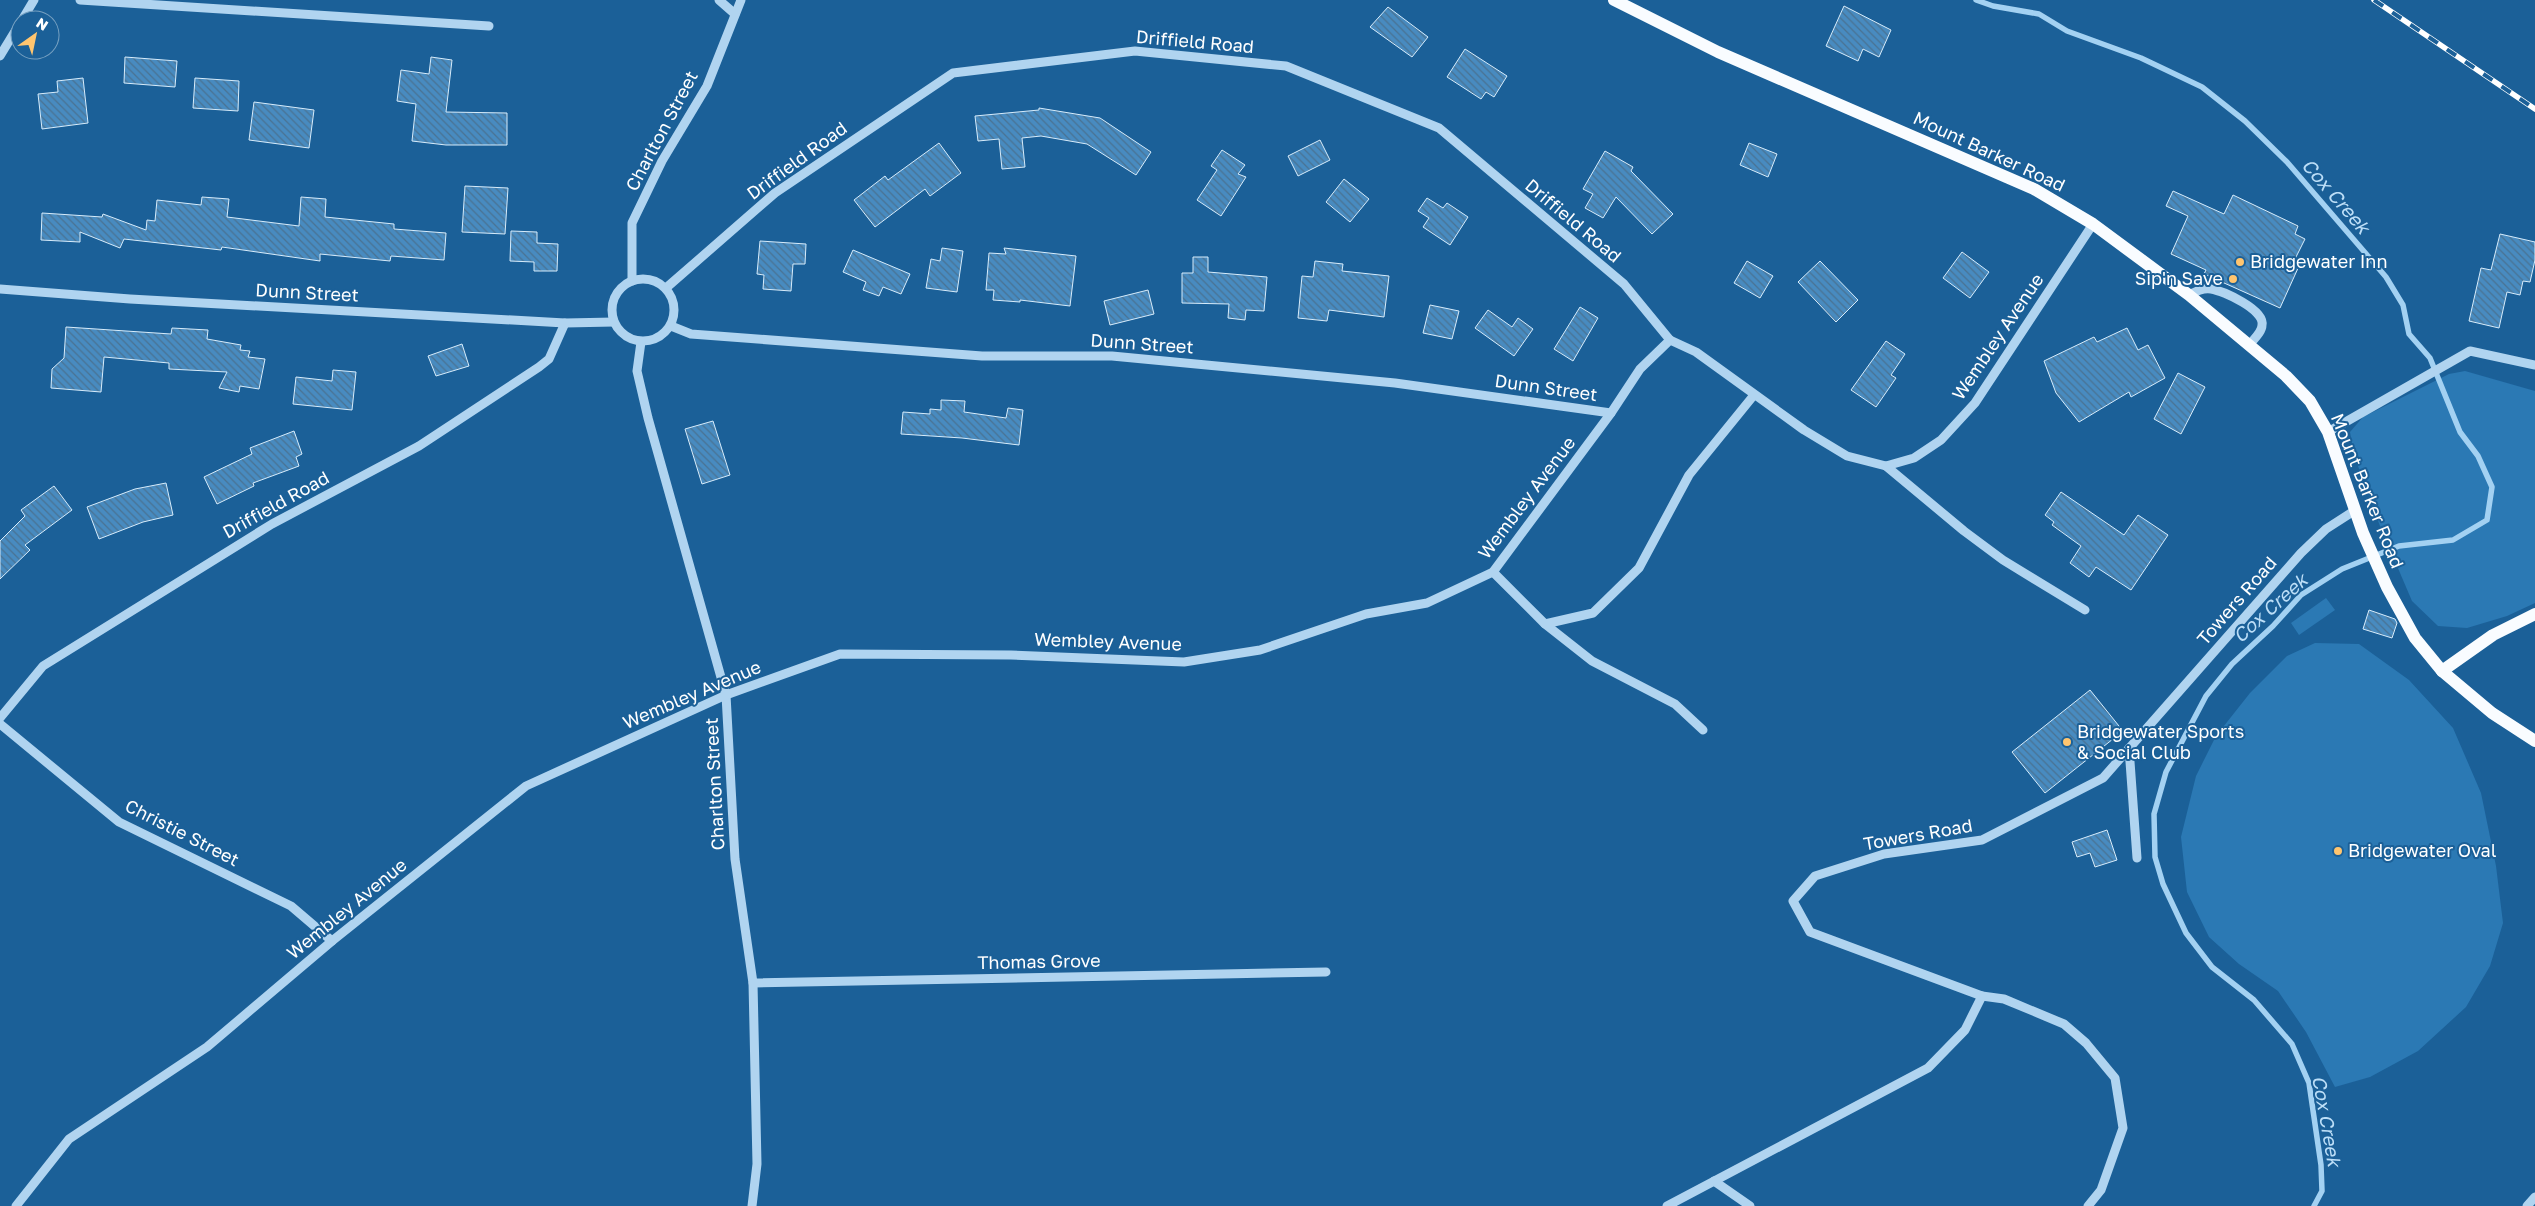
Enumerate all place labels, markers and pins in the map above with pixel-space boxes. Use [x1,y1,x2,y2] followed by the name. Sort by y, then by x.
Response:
[2250,250,2387,272] place label: Bridgewater Inn
[2234,256,2246,268] marker: Bridgewater Inn
[2135,267,2223,289] place label: Sip'n Save
[2227,273,2239,285] marker: Sip'n Save
[2077,720,2244,763] place label: Bridgewater Sports & Social Club
[2061,736,2073,748] marker: Bridgewater Sports & Social Club
[2348,839,2497,861] place label: Bridgewater Oval
[2332,845,2344,857] marker: Bridgewater Oval

